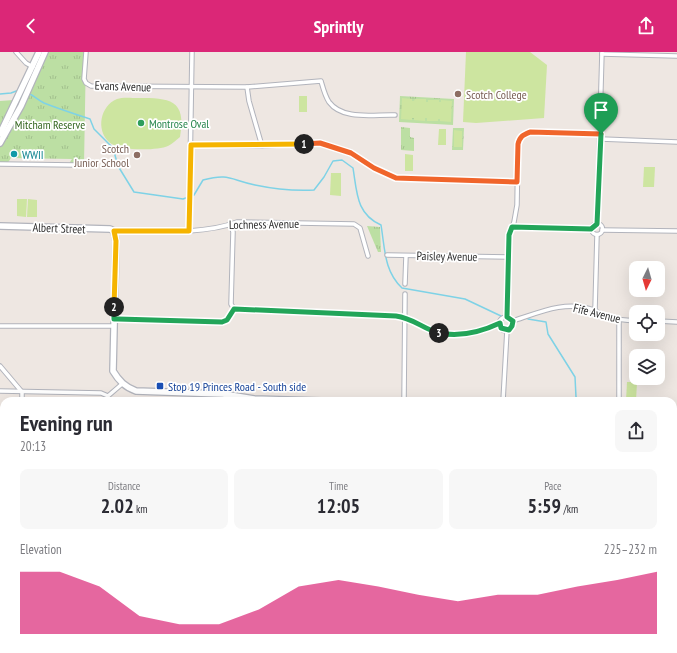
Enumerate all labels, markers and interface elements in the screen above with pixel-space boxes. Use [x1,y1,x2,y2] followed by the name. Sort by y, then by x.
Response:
[20,15,42,37] icon: back
[313,15,364,38] text: Sprintly
[635,15,657,37] icon: share
[95,78,152,94] street label: Evans Avenue
[466,87,527,102] place label: Scotch College
[453,89,463,99] marker: Scotch College
[584,93,618,134] pin
[590,99,612,121] icon: arrive
[149,116,209,131] place label: Montrose Oval
[15,117,85,132] park label: Mitcham Reserve
[136,118,146,128] marker: Montrose Oval
[294,134,314,154] pin: 1
[301,137,307,151] text: 1
[73,141,129,170] place label: Scotch Junior School
[22,147,44,162] place label: WWII
[9,149,19,159] marker: WWII
[132,150,142,160] marker: Scotch Junior School
[229,216,299,232] street label: Lochness Avenue
[32,220,86,236] street label: Albert Street
[416,248,478,264] street label: Paisley Avenue
[629,261,665,297] north arrow
[629,261,665,385] map controls
[104,297,124,317] pin: 2
[111,300,117,314] text: 2
[572,300,622,326] street label: Fife Avenue
[629,305,665,341] button: locate
[429,323,449,343] pin: 3
[436,326,442,340] text: 3
[629,349,665,385] button: layers
[168,379,306,394] place label: Stop 19 Princes Road - South side
[155,381,165,391] marker: Stop 19 Princes Road - South side
[20,409,113,437] text: Evening run
[615,410,657,452] button: share
[20,438,46,455] text: 20:13
[108,479,140,493] text: Distance
[329,479,348,493] text: Time
[544,479,561,493] text: Pace
[101,493,134,519] text: 2.02
[317,493,360,519] text: 12:05
[527,493,561,519] text: 5:59
[134,502,148,516] text: km
[561,502,578,516] text: /km
[20,541,62,558] text: Elevation
[604,541,657,558] text: 225–232 m

